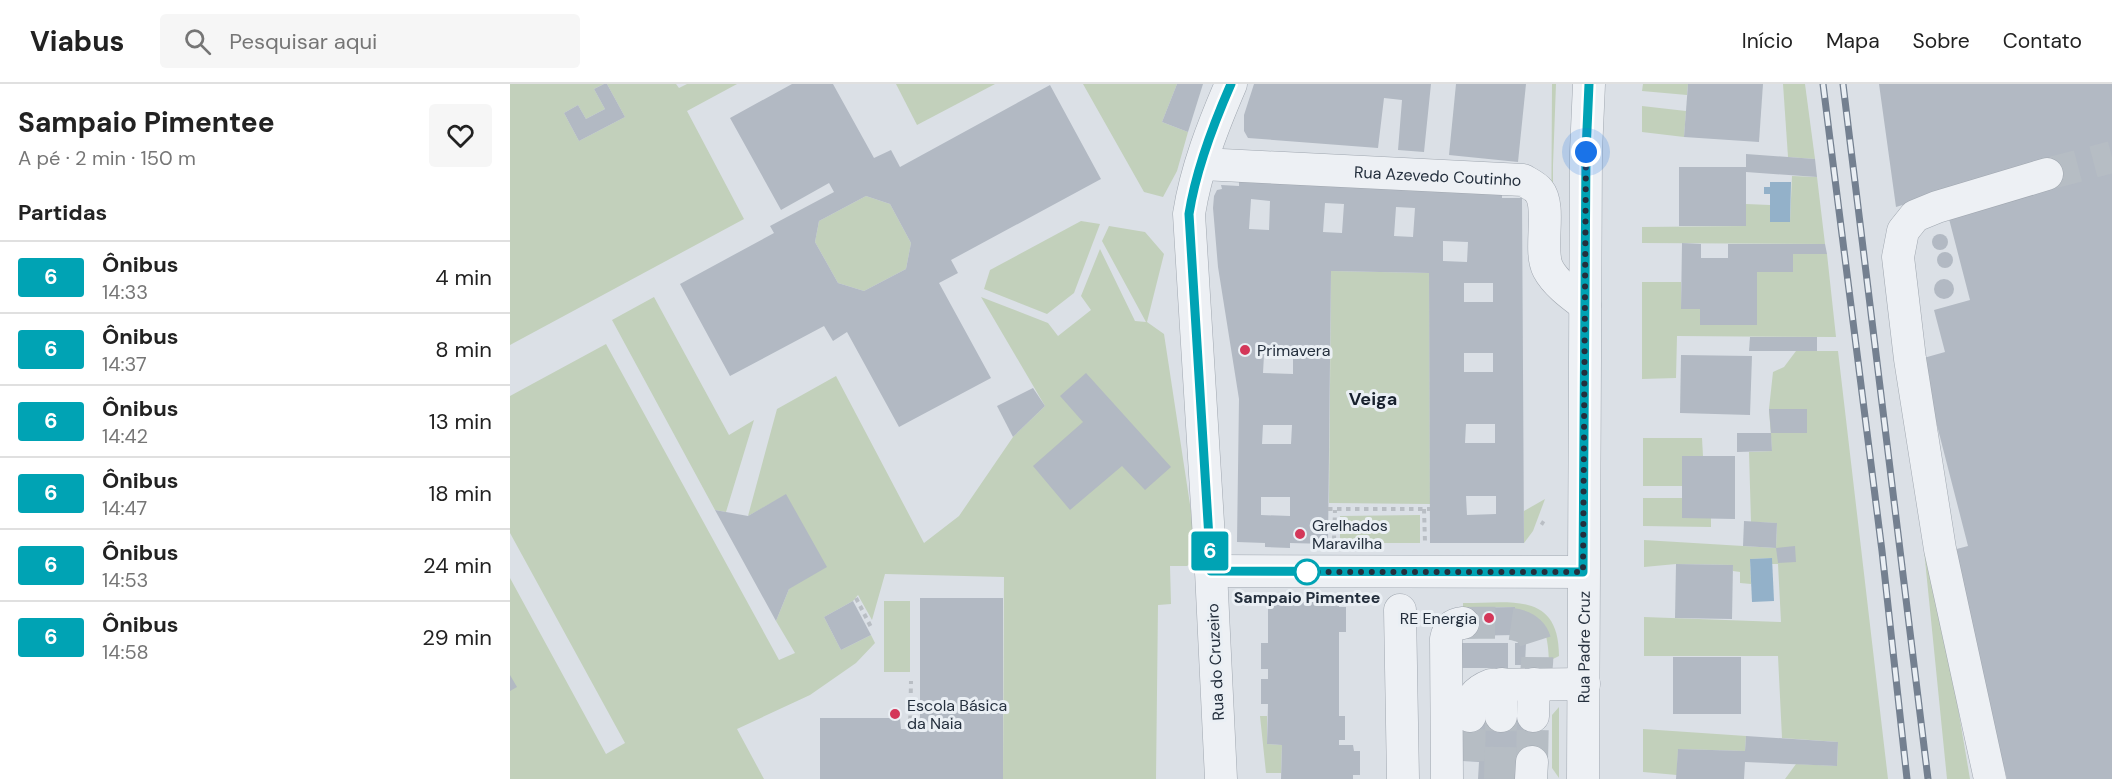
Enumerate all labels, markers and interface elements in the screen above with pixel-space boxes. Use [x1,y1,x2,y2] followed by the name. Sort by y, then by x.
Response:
[160,14,580,68] search box
[30,23,124,60] text: Viabus
[181,25,214,58] icon: search
[229,27,377,56] text: Pesquisar aqui
[1742,27,1793,55] text: Início
[1826,27,1880,55] text: Mapa
[1913,27,1970,55] text: Sobre
[2003,27,2082,55] text: Contato
[18,104,275,141] text: Sampaio Pimentee
[429,104,492,167] button: heart
[1571,137,1601,167] your location
[18,145,196,171] text: A pé · 2 min · 150 m
[1353,162,1522,191] street label: Rua Azevedo Coutinho
[18,198,107,227] text: Partidas
[102,250,179,279] text: Ônibus
[44,263,58,291] text: 6
[435,263,492,292] text: 4 min
[102,279,148,305] text: 14:33
[102,322,179,351] text: Ônibus
[44,335,58,363] text: 6
[435,335,492,364] text: 8 min
[1257,340,1330,361] place label: Primavera
[1238,343,1252,357] marker: Primavera
[102,351,147,377] text: 14:37
[1349,387,1397,411] district label: Veiga
[102,394,179,423] text: Ônibus
[44,407,58,435] text: 6
[429,407,492,436] text: 13 min
[102,423,148,449] text: 14:42
[102,466,179,495] text: Ônibus
[44,479,58,507] text: 6
[428,479,492,508] text: 18 min
[102,495,147,521] text: 14:47
[1312,515,1388,554] place label: Grelhados Maravilha
[1293,527,1307,541] marker: Grelhados Maravilha
[1190,532,1230,570] line badge: 6
[1203,537,1217,565] text: 6
[102,538,179,567] text: Ônibus
[44,551,58,579] text: 6
[423,551,492,580] text: 24 min
[1294,559,1320,585] marker: Sampaio Pimentee
[102,567,148,593] text: 14:53
[1234,587,1380,608] place label: Sampaio Pimentee
[1573,591,1595,703] street label: Rua Padre Cruz
[1202,603,1229,721] street label: Rua do Cruzeiro
[1400,608,1477,629] place label: RE Energia
[102,610,179,639] text: Ônibus
[1482,611,1496,625] marker: RE Energia
[44,623,58,651] text: 6
[422,623,492,652] text: 29 min
[102,639,149,665] text: 14:58
[907,695,1007,734] place label: Escola Básica da Naia
[888,707,902,721] marker: Escola Básica da Naia

